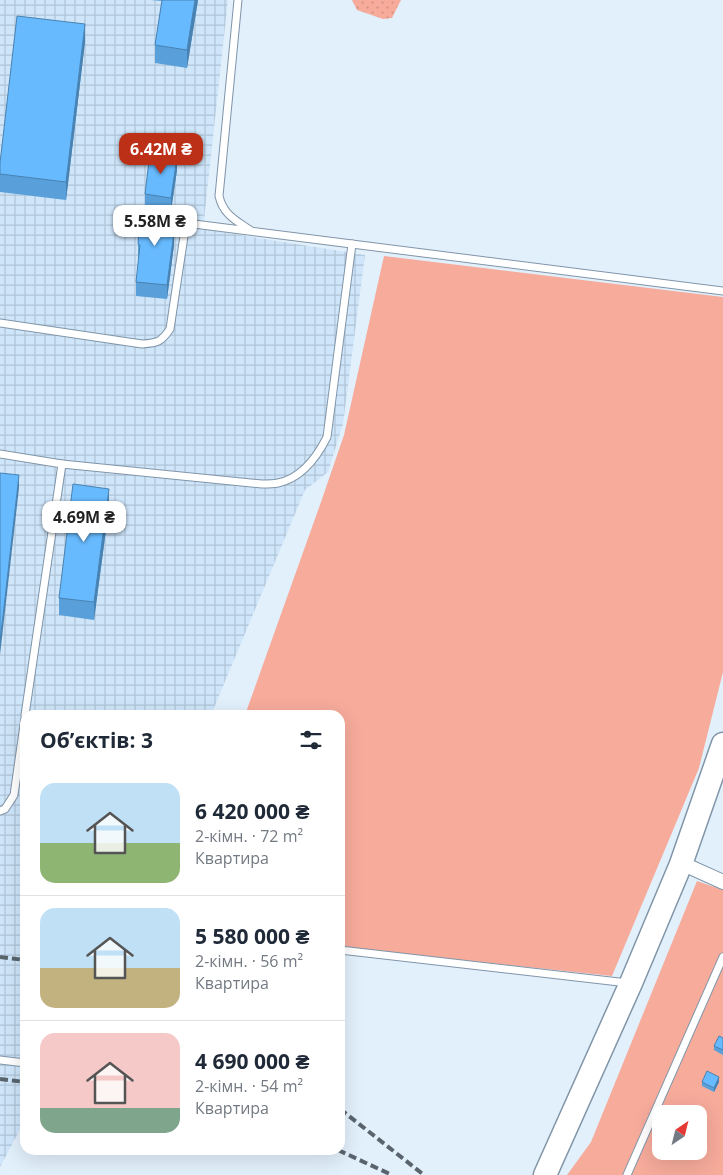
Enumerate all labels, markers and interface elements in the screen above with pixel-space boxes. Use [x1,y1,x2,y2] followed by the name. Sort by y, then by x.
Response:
[115,132,207,175] pin: 6.42M ₴
[130,138,192,160] text: 6.42M ₴
[109,204,201,247] pin: 5.58M ₴
[124,210,186,232] text: 5.58M ₴
[38,500,130,543] pin: 4.69M ₴
[53,506,115,528] text: 4.69M ₴
[40,726,153,754] text: Об’єктів: 3
[297,726,325,754] icon: filters
[195,797,309,825] text: 6 420 000 ₴
[80,803,140,863] icon: home
[195,825,303,847] text: 2-кімн. · 72 m²
[195,847,269,869] text: Квартира
[195,922,309,950] text: 5 580 000 ₴
[80,928,140,988] icon: home
[195,950,303,972] text: 2-кімн. · 56 m²
[195,972,269,994] text: Квартира
[195,1047,309,1075] text: 4 690 000 ₴
[80,1053,140,1113] icon: home
[195,1075,303,1097] text: 2-кімн. · 54 m²
[195,1097,269,1119] text: Квартира
[652,1105,708,1160] north arrow
[652,1105,707,1160] map controls

